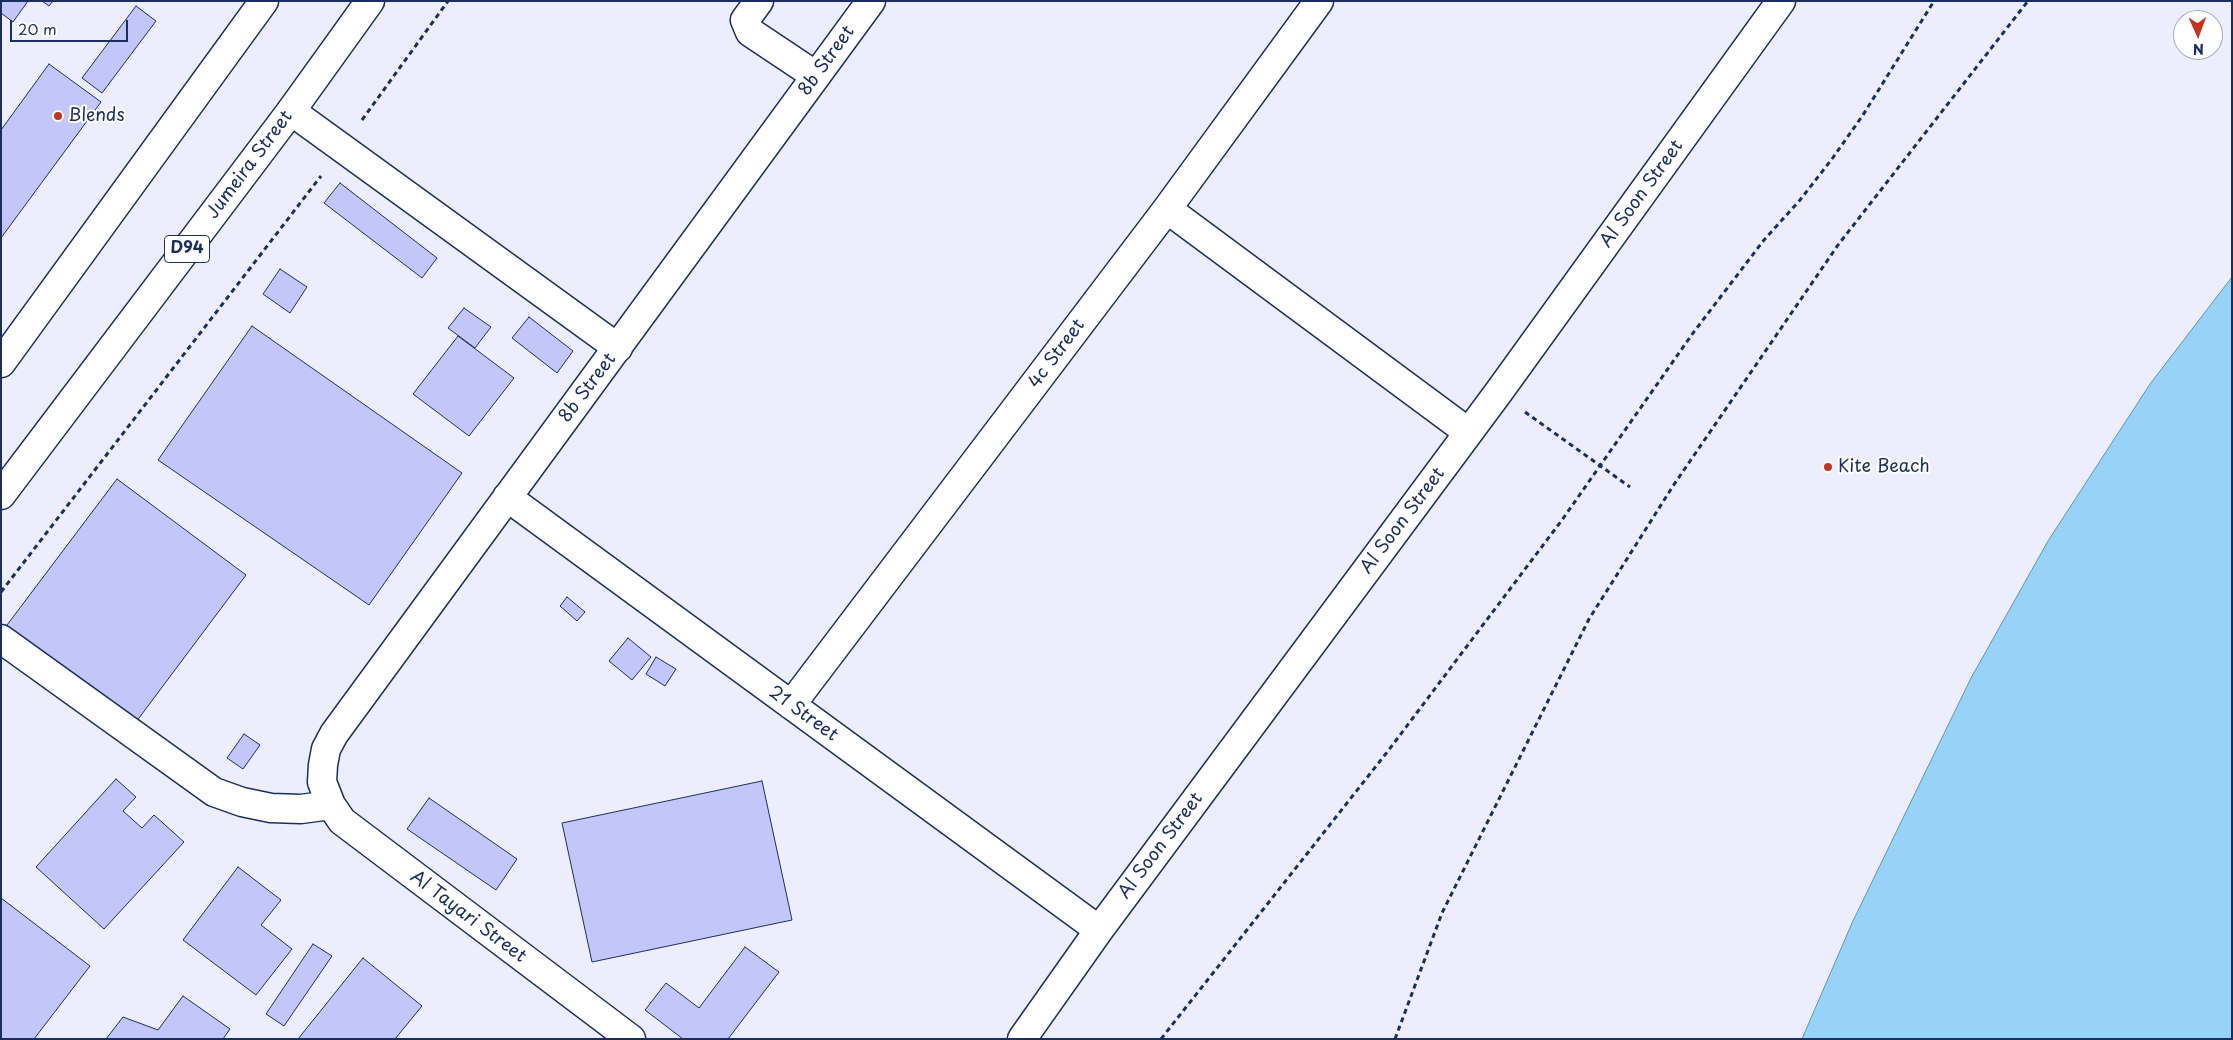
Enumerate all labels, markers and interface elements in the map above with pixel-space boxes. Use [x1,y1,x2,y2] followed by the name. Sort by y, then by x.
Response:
[12,10,130,42] scale bar
[2173,10,2223,60] north arrow
[18,17,57,40] text: 20 m
[794,22,860,100] street label: 8b Street
[2193,39,2204,60] text: N
[68,105,125,127] place label: Blends
[202,107,298,223] street label: Jumeira Street
[52,110,64,122] marker: Blends
[1596,136,1688,252] street label: Al Soon Street
[164,235,210,262] road number: D94
[1024,315,1090,393] street label: 4c Street
[555,349,621,427] street label: 8b Street
[1838,456,1930,478] place label: Kite Beach
[1822,461,1834,473] marker: Kite Beach
[1356,464,1450,578] street label: Al Soon Street
[764,682,842,746] street label: 21 Street
[1114,789,1208,903] street label: Al Soon Street
[406,866,530,968] street label: Al Tayari Street

